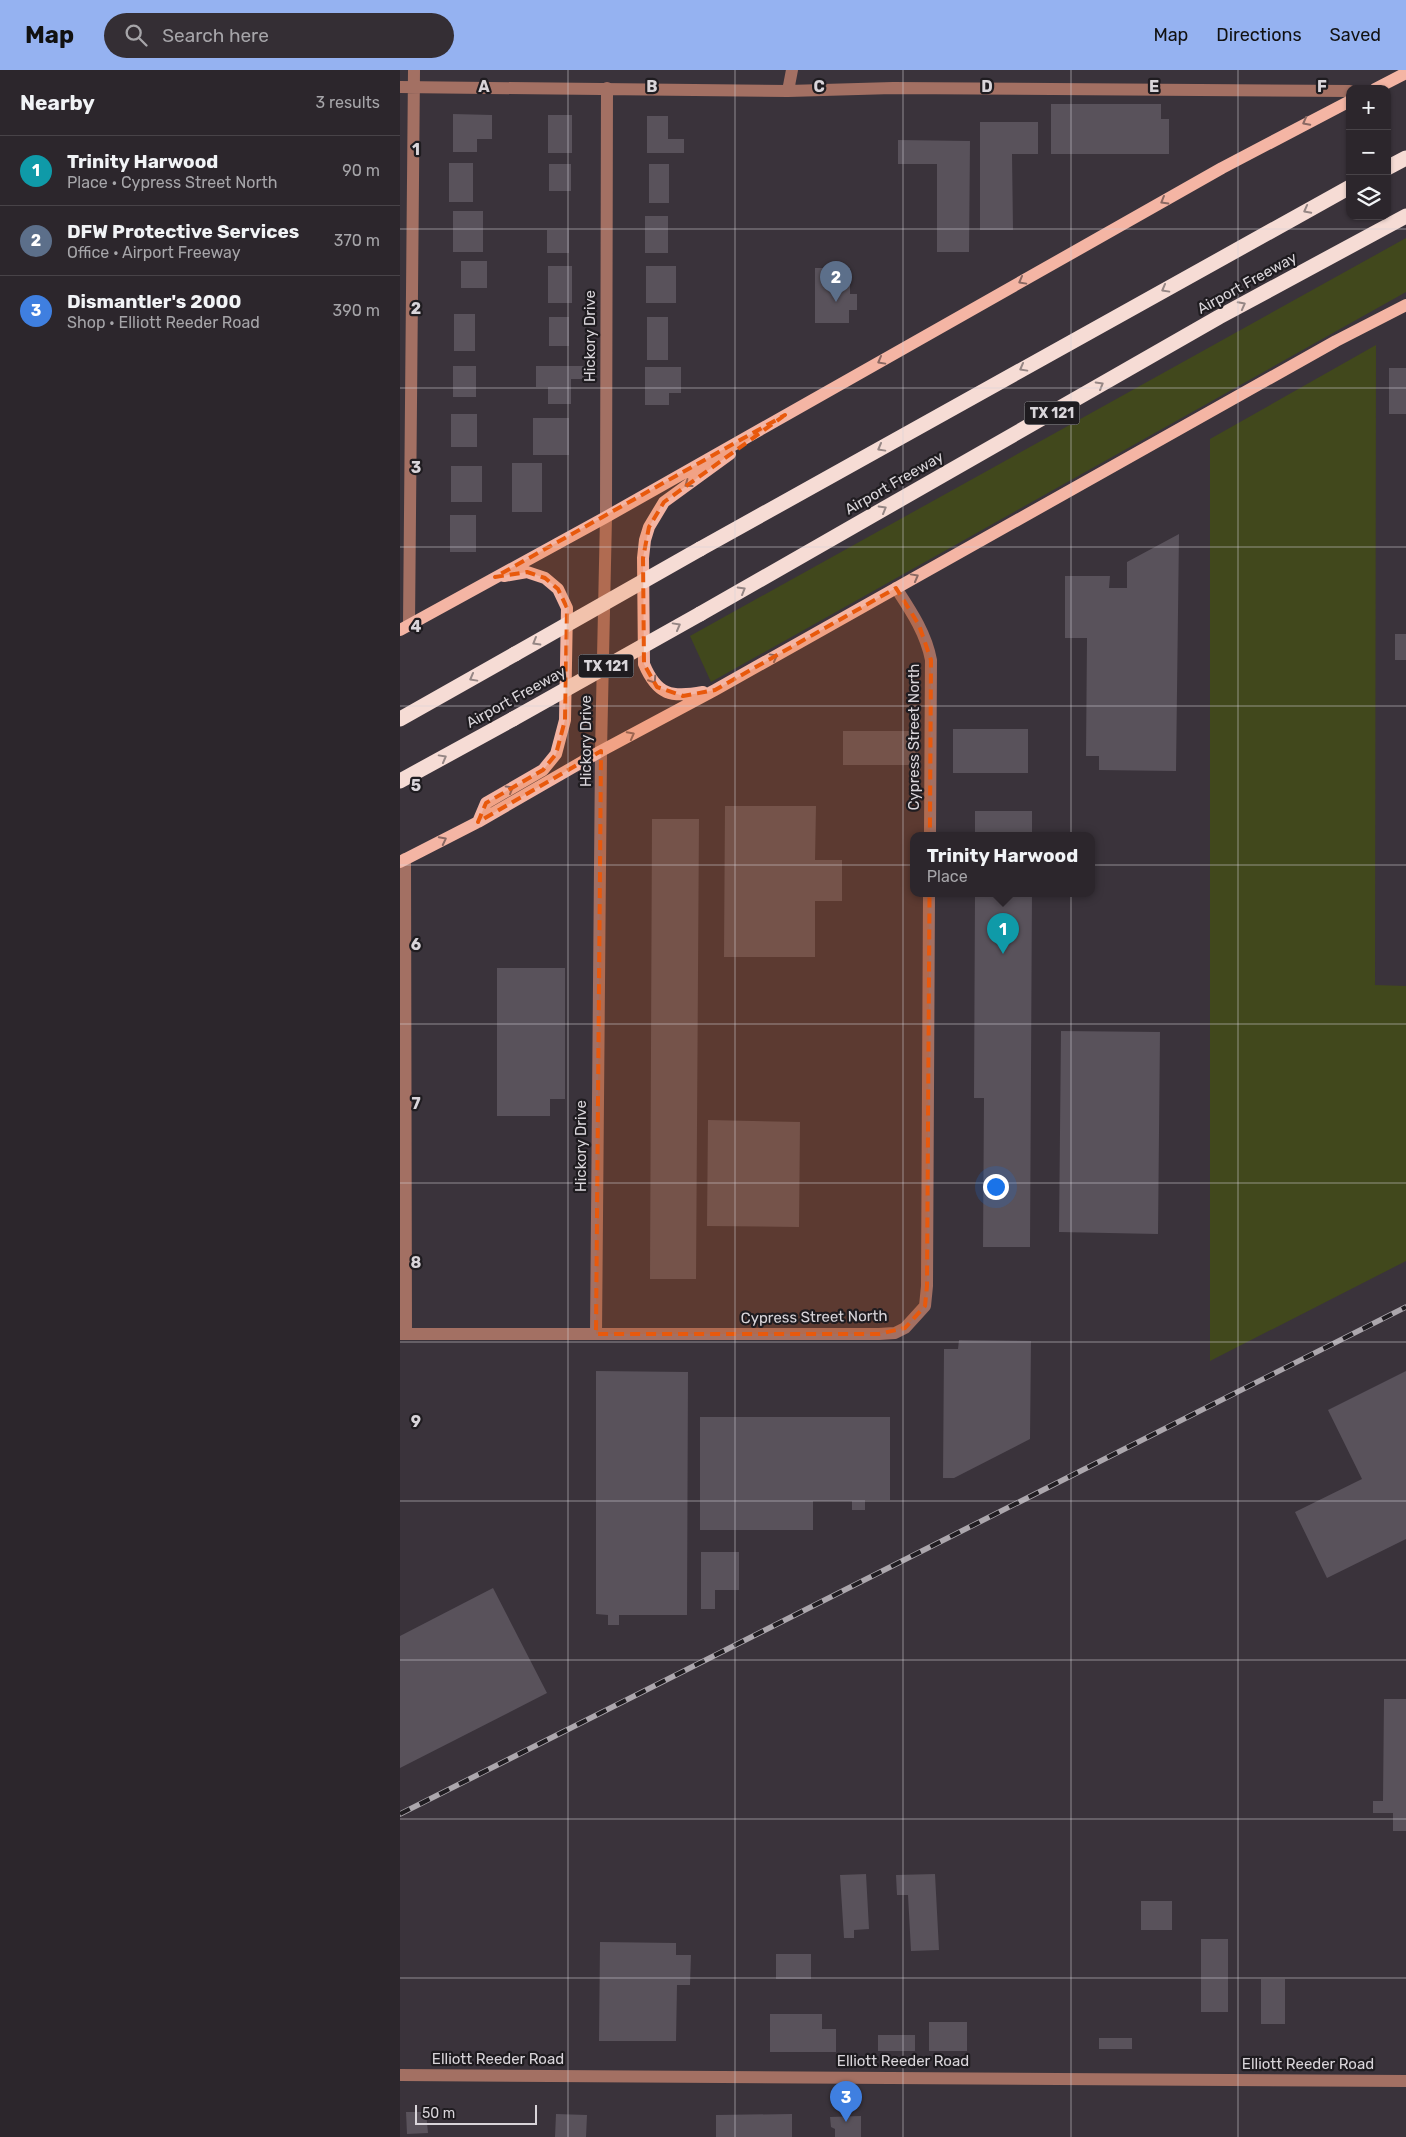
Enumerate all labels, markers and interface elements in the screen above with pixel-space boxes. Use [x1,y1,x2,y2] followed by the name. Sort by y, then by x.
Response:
[104,13,454,58] search box
[25,21,74,49] text: Map
[122,21,150,49] icon: search
[162,24,269,47] text: Search here
[1153,24,1188,46] text: Map
[1216,24,1302,46] text: Directions
[1330,24,1381,46] text: Saved
[478,77,490,96] text: A
[646,77,658,96] text: B
[813,77,825,96] text: C
[981,77,993,96] text: D
[1149,77,1159,96] text: E
[1317,77,1327,96] text: F
[1346,85,1391,220] map controls
[1346,85,1391,130] button: +
[20,90,95,115] text: Nearby
[315,93,380,112] text: 3 results
[1302,116,1311,126] one-way arrow
[1346,130,1391,175] button: −
[412,140,420,159] text: 1
[67,150,218,173] text: Trinity Harwood
[32,161,40,180] text: 1
[342,161,380,180] text: 90 m
[67,173,278,192] text: Place · Cypress Street North
[1346,175,1391,220] button: layers
[1160,194,1169,204] one-way arrow
[1303,204,1312,214] one-way arrow
[67,220,299,243] text: DFW Protective Services
[31,231,41,250] text: 2
[334,231,380,250] text: 370 m
[67,243,240,262] text: Office · Airport Freeway
[1194,248,1300,318] street label: Airport Freeway
[820,261,852,302] pin: 2
[1018,274,1027,284] one-way arrow
[1161,282,1170,292] one-way arrow
[67,290,241,313] text: Dismantler's 2000
[581,290,599,382] street label: Hickory Drive
[411,299,421,318] text: 2
[31,301,41,320] text: 3
[333,301,380,320] text: 390 m
[1236,301,1245,311] one-way arrow
[67,313,260,332] text: Shop · Elliott Reeder Road
[877,354,886,364] one-way arrow
[1019,362,1028,372] one-way arrow
[1095,381,1104,391] one-way arrow
[1024,402,1080,424] road number: TX 121
[877,441,886,451] one-way arrow
[841,447,947,519] street label: Airport Freeway
[411,458,421,477] text: 3
[684,478,694,487] one-way arrow
[878,506,887,516] one-way arrow
[910,574,919,584] one-way arrow
[737,586,746,596] one-way arrow
[411,617,422,636] text: 4
[672,623,681,633] one-way arrow
[533,636,542,646] one-way arrow
[578,654,634,678] road number: TX 121
[768,654,777,664] one-way arrow
[463,662,569,732] street label: Airport Freeway
[905,664,923,810] street label: Cypress Street North
[469,671,478,681] one-way arrow
[646,675,656,684] one-way arrow
[577,695,595,787] street label: Hickory Drive
[626,731,635,741] one-way arrow
[437,754,446,764] one-way arrow
[411,776,421,795] text: 5
[505,786,514,796] one-way arrow
[910,832,1095,897] popup
[438,836,447,846] one-way arrow
[927,844,1078,867] text: Trinity Harwood
[927,867,968,886] text: Place
[987,913,1019,954] pin: 1
[411,935,421,954] text: 6
[411,1094,421,1113] text: 7
[572,1100,590,1192] street label: Hickory Drive
[983,1174,1009,1200] your location
[411,1253,422,1272] text: 8
[740,1307,888,1327] street label: Cypress Street North
[411,1412,421,1431] text: 9
[432,2050,564,2068] street label: Elliott Reeder Road
[837,2052,969,2070] street label: Elliott Reeder Road
[1242,2055,1374,2073] street label: Elliott Reeder Road
[830,2081,862,2122] pin: 3
[415,2102,538,2125] scale bar
[422,2105,455,2122] text: 50 m

